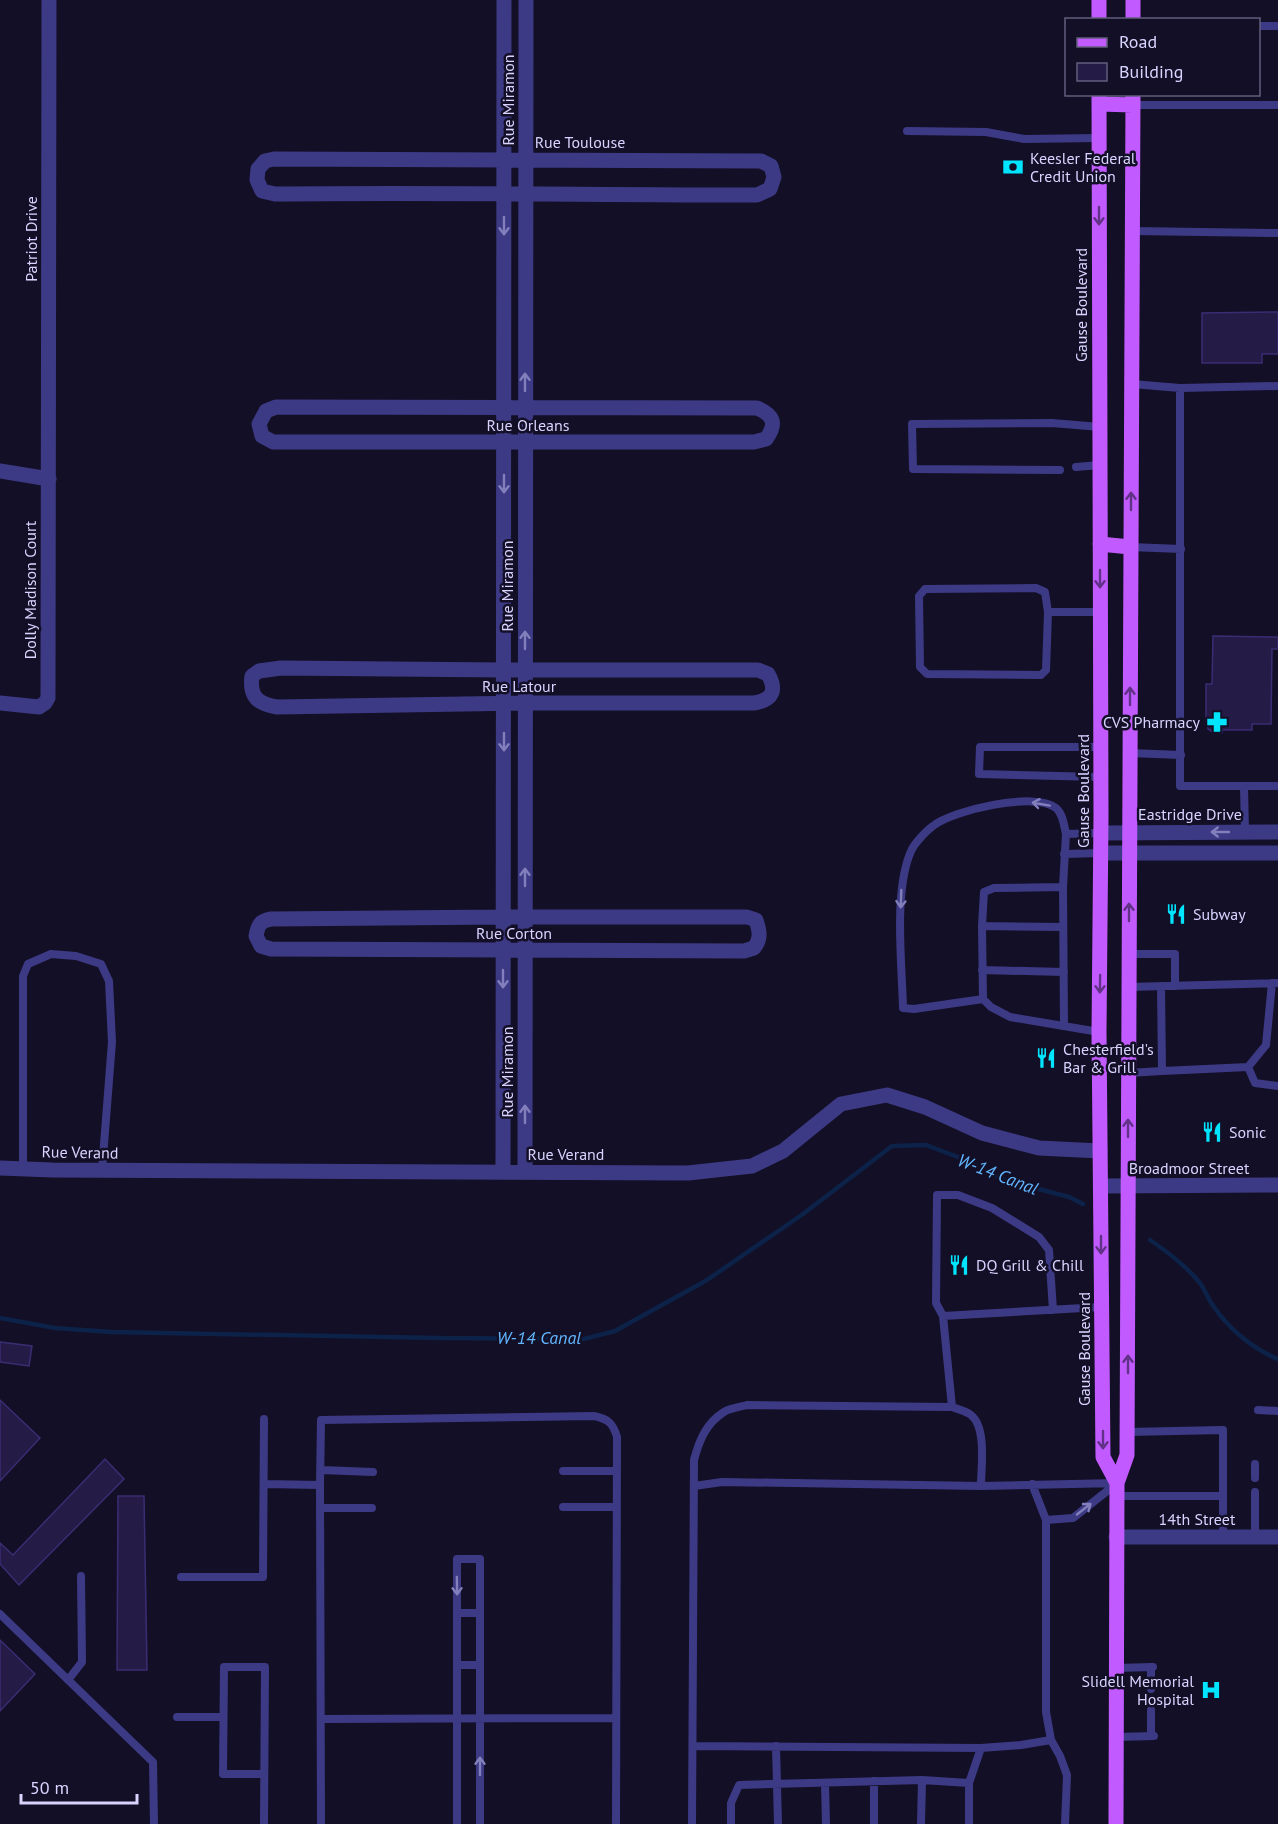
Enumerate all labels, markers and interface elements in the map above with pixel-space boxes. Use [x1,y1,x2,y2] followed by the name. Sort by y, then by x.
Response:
[1065,18,1260,96] legend
[1119,30,1157,53] text: Road
[498,54,518,146] street label: Rue Miramon
[1119,60,1183,83] text: Building
[535,132,625,152] street label: Rue Toulouse
[1030,148,1136,186] place label: Keesler Federal Credit Union
[1001,155,1025,179] bank icon: Keesler Federal Credit Union
[21,196,41,282] street label: Patriot Drive
[1093,205,1105,225] one-way arrow
[498,216,510,236] one-way arrow
[1071,248,1091,362] street label: Gause Boulevard
[519,372,531,392] one-way arrow
[487,415,570,435] street label: Rue Orleans
[498,474,510,494] one-way arrow
[1125,491,1137,511] one-way arrow
[20,520,40,659] street label: Dolly Madison Court
[497,540,517,632] street label: Rue Miramon
[1094,568,1106,588] one-way arrow
[519,630,531,650] one-way arrow
[482,676,557,696] street label: Rue Latour
[1124,686,1135,706] one-way arrow
[1205,710,1229,734] pharmacy icon: CVS Pharmacy
[1103,712,1201,732] place label: CVS Pharmacy
[498,732,510,752] one-way arrow
[1073,734,1093,848] street label: Gause Boulevard
[1031,798,1051,809] one-way arrow
[1138,804,1242,824] street label: Eastridge Drive
[1210,826,1230,838] one-way arrow
[519,867,531,887] one-way arrow
[896,888,907,908] one-way arrow
[1123,902,1135,922] one-way arrow
[1164,902,1188,926] restaurant icon: Subway
[1193,904,1246,924] place label: Subway
[476,923,552,943] street label: Rue Corton
[497,969,509,989] one-way arrow
[1094,973,1106,993] one-way arrow
[497,1026,517,1118] street label: Rue Miramon
[1063,1039,1154,1077] place label: Chesterfield's Bar & Grill
[1034,1046,1058,1070] restaurant icon: Chesterfield's Bar & Grill
[519,1104,531,1124] one-way arrow
[1122,1118,1134,1138] one-way arrow
[1200,1120,1224,1144] restaurant icon: Sonic
[1229,1122,1266,1142] place label: Sonic
[41,1141,119,1163] street label: Rue Verand
[528,1144,604,1164] street label: Rue Verand
[955,1148,1042,1200] water label: W-14 Canal
[1129,1158,1250,1178] street label: Broadmoor Street
[1095,1234,1107,1254] one-way arrow
[947,1253,971,1277] restaurant icon: DQ Grill & Chill
[976,1255,1084,1275] place label: DQ Grill & Chill
[1074,1292,1094,1406] street label: Gause Boulevard
[497,1326,581,1349] water label: W-14 Canal
[1122,1354,1134,1374] one-way arrow
[1097,1429,1108,1449] one-way arrow
[1076,1502,1091,1516] one-way arrow
[1159,1509,1236,1529] street label: 14th Street
[451,1576,463,1596] one-way arrow
[1082,1671,1194,1709] place label: Slidell Memorial Hospital
[1199,1678,1223,1702] hospital icon: Slidell Memorial Hospital
[474,1756,486,1776] one-way arrow
[21,1767,136,1805] scale bar
[30,1776,69,1799] text: 50 m

